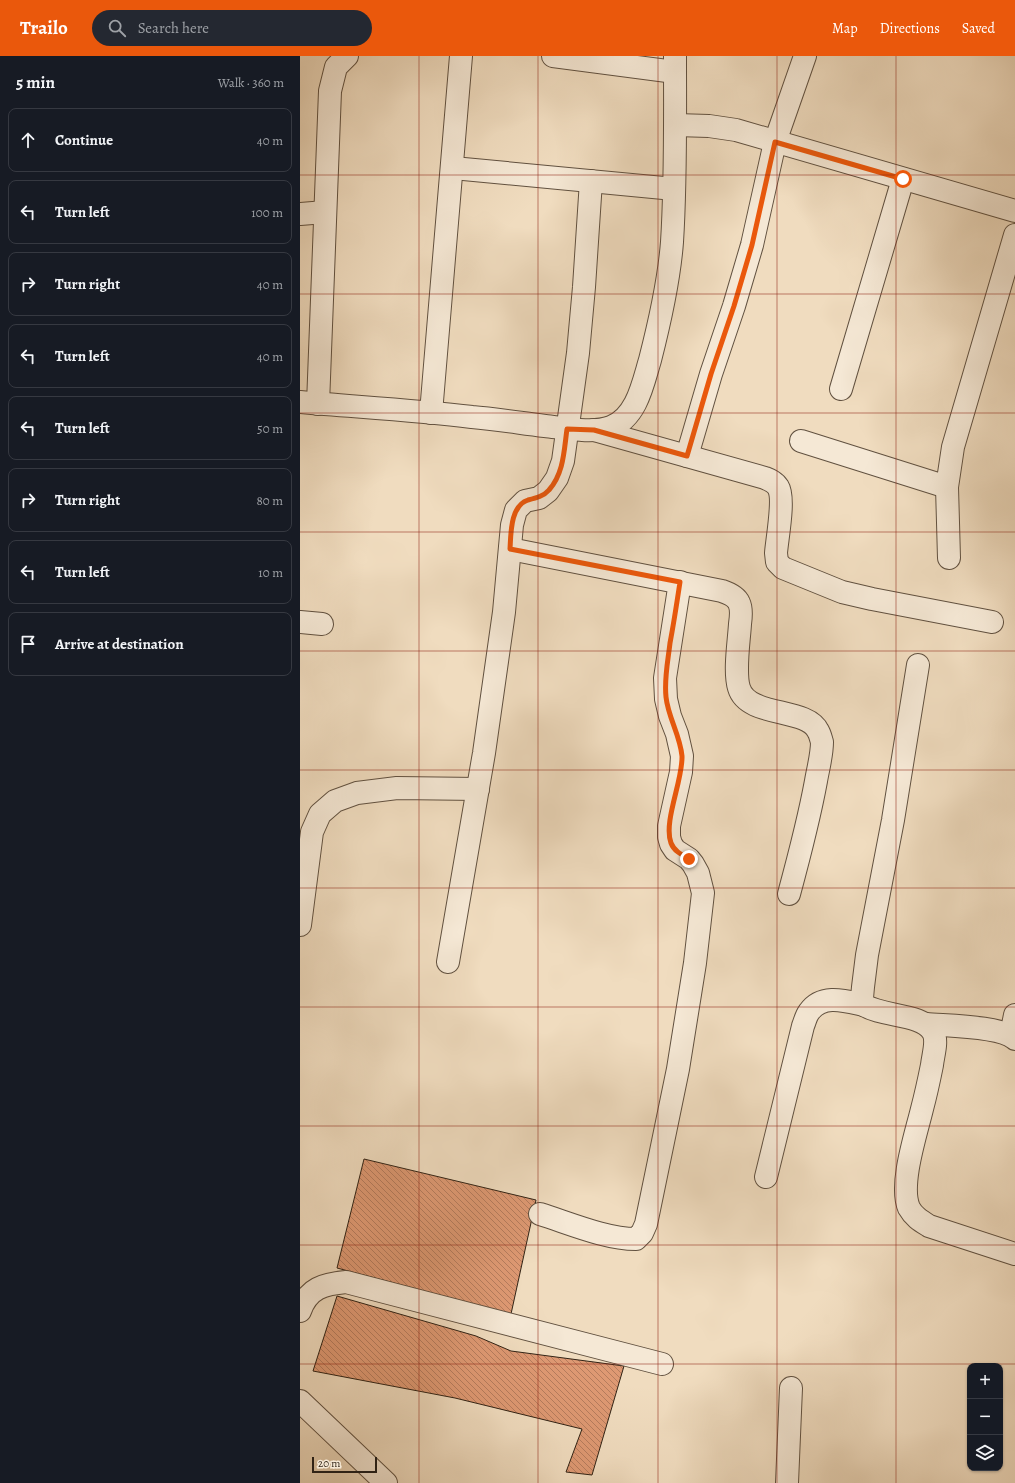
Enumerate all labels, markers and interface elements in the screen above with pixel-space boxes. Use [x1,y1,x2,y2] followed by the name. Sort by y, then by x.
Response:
[92,10,372,46] search box
[20,15,68,41] text: Trailo
[106,17,128,39] icon: search
[138,18,209,38] text: Search here
[832,19,858,38] text: Map
[880,19,940,38] text: Directions
[962,19,995,38] text: Saved
[16,71,55,94] text: 5 min
[218,74,284,91] text: Walk · 360 m
[17,129,39,151] icon: ahead
[55,130,113,150] text: Continue
[257,132,283,149] text: 40 m
[894,170,912,188] route start
[17,201,39,223] icon: left
[55,202,110,222] text: Turn left
[251,204,283,221] text: 100 m
[17,273,39,295] icon: right
[55,274,120,294] text: Turn right
[257,276,283,293] text: 40 m
[17,345,39,367] icon: left
[55,346,110,366] text: Turn left
[257,348,283,365] text: 40 m
[17,417,39,439] icon: left
[55,418,110,438] text: Turn left
[257,420,283,437] text: 50 m
[17,489,39,511] icon: right
[55,490,120,510] text: Turn right
[256,492,283,509] text: 80 m
[17,561,39,583] icon: left
[55,562,110,582] text: Turn left
[258,564,283,581] text: 10 m
[17,633,39,655] icon: arrive
[55,634,184,654] text: Arrive at destination
[680,850,698,868] route end
[967,1363,1003,1471] map controls
[967,1363,1003,1399] button: +
[967,1399,1003,1435] button: −
[967,1435,1003,1471] button: layers
[312,1455,377,1474] scale bar
[318,1456,340,1471] text: 20 m

